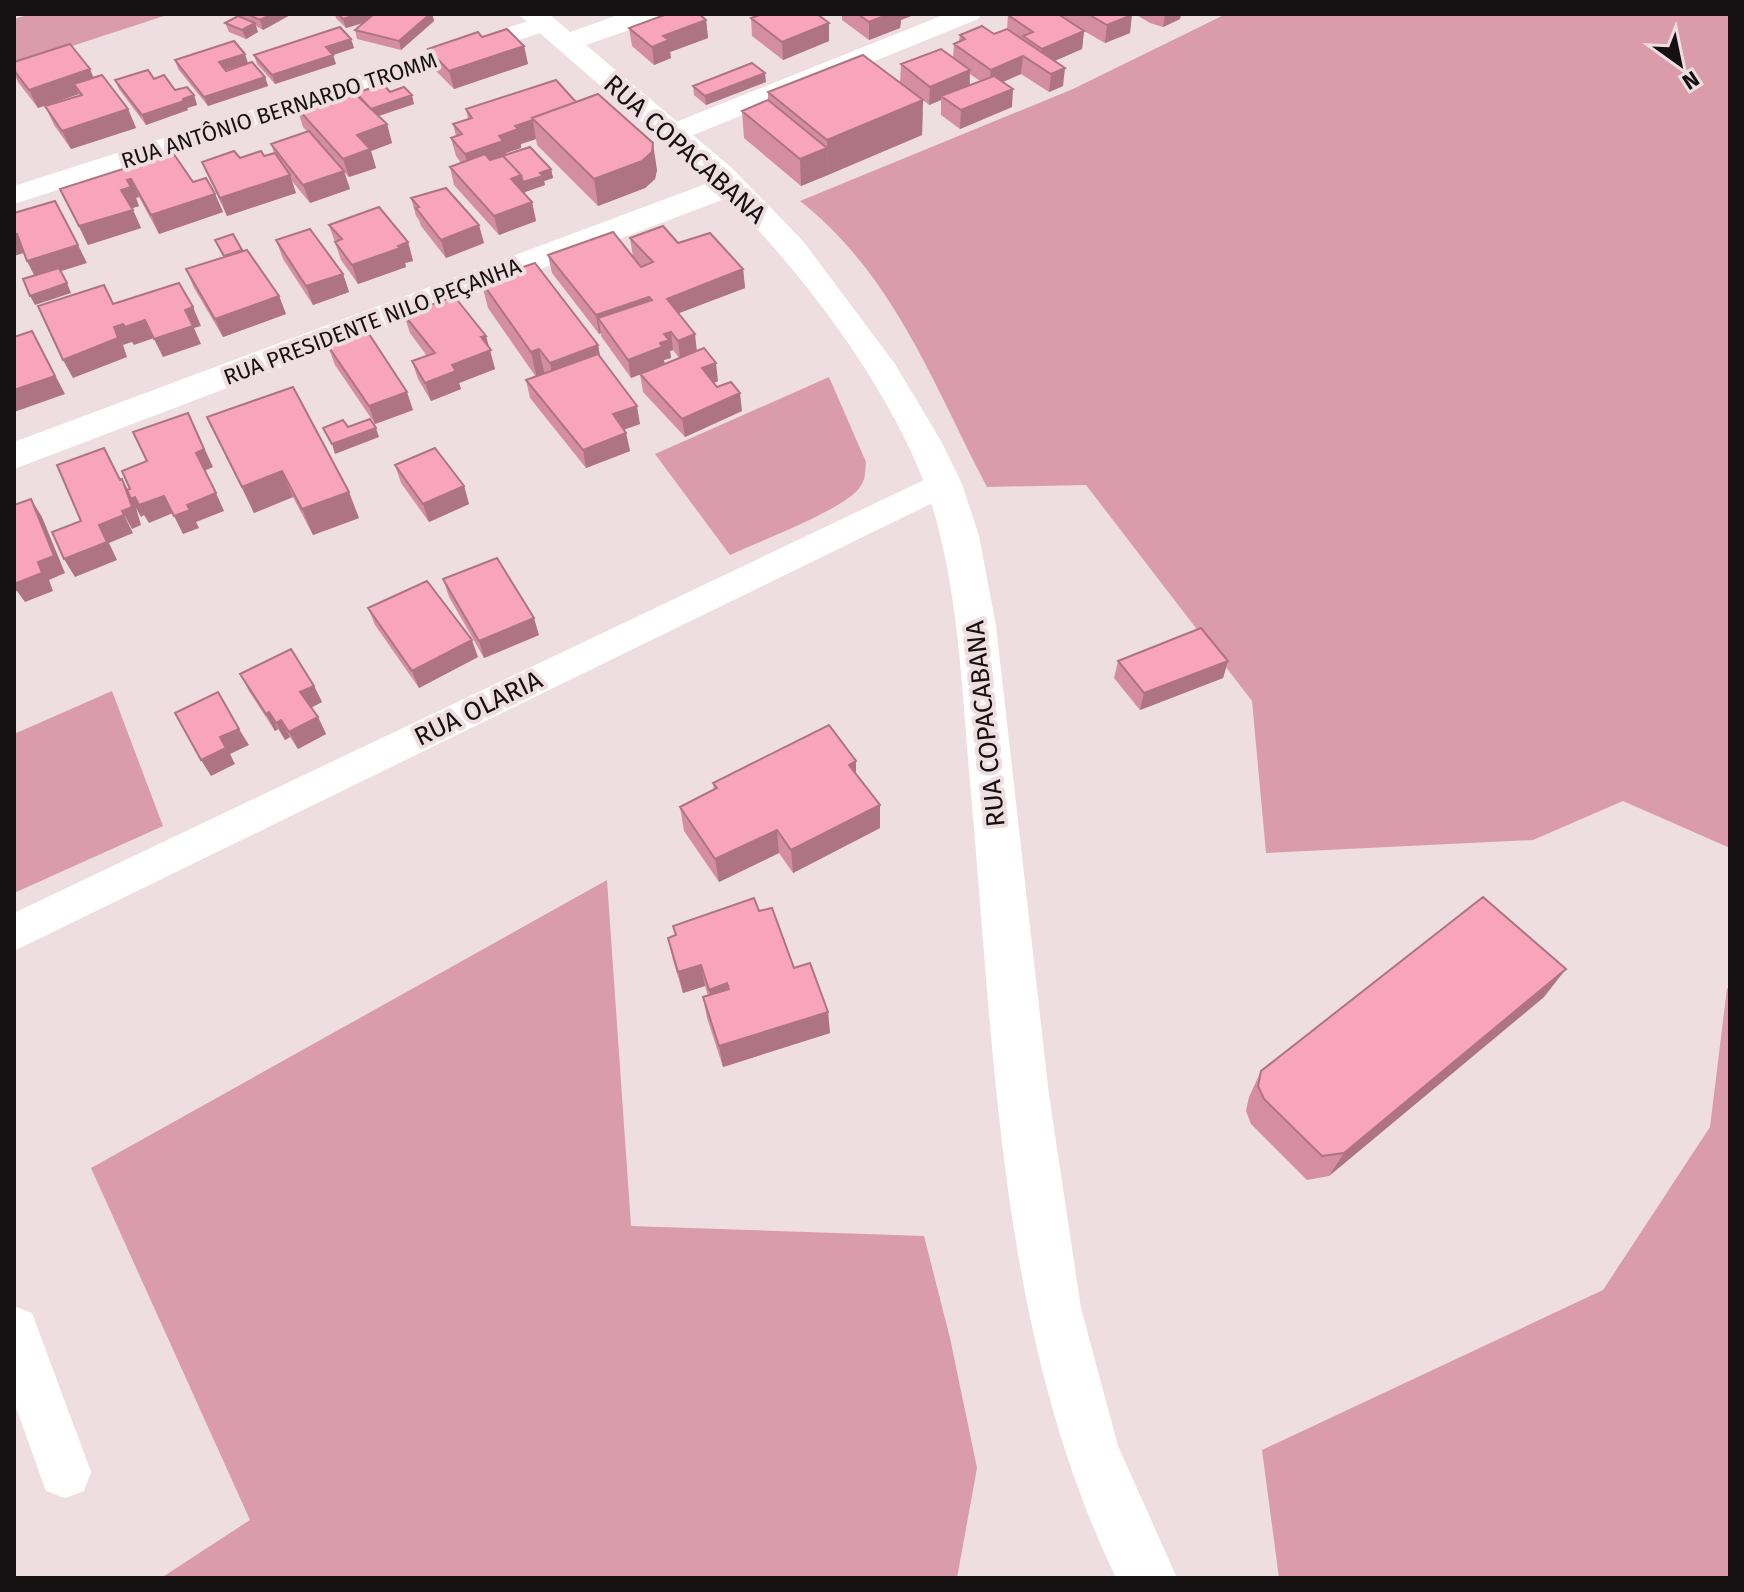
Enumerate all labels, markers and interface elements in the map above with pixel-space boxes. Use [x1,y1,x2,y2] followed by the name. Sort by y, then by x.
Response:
[1640,24,1720,104] north arrow
[118,47,440,174] street label: RUA ANTÔNIO BERNARDO TROMM
[1677,65,1704,96] text: N
[597,69,772,230] street label: RUA COPACABANA
[220,252,525,392] street label: RUA PRESIDENTE NILO PEÇANHA
[959,619,1012,829] street label: RUA COPACABANA
[409,664,547,753] street label: RUA OLARIA

